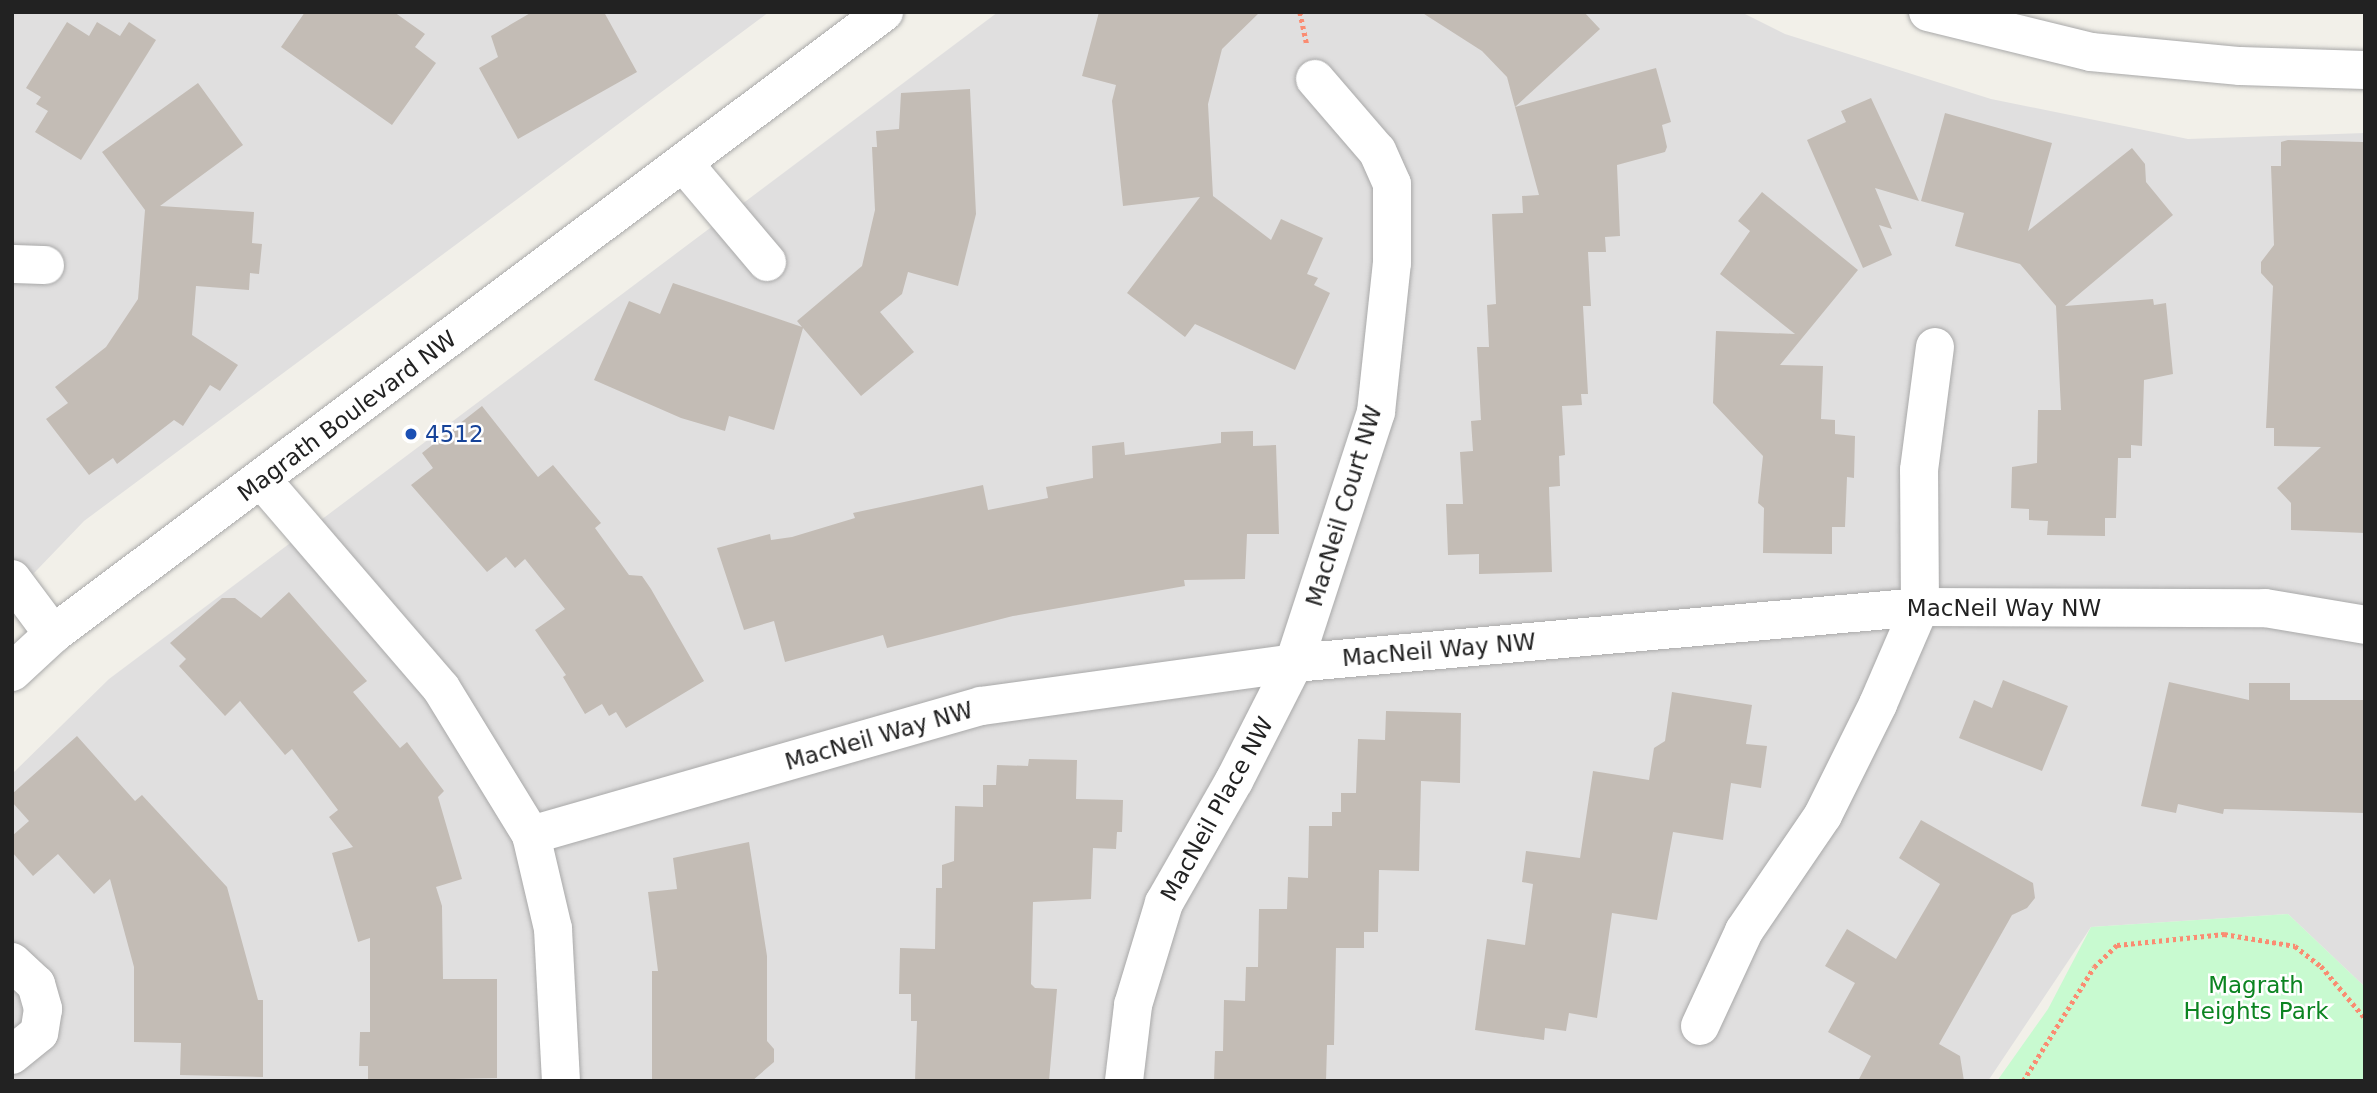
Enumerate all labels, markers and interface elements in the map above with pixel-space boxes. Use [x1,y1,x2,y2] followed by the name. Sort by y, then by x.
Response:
[232,325,462,507] street label: Magrath Boulevard NW
[1300,402,1388,610] street label: MacNeil Court NW
[425,420,484,448] place label: 4512
[403,426,419,442] marker: 4512
[1907,594,2101,622] street label: MacNeil Way NW
[1341,628,1537,672] street label: MacNeil Way NW
[782,696,976,776] street label: MacNeil Way NW
[1155,712,1279,906] street label: MacNeil Place NW
[2183,971,2329,1025] park label: Magrath Heights Park

